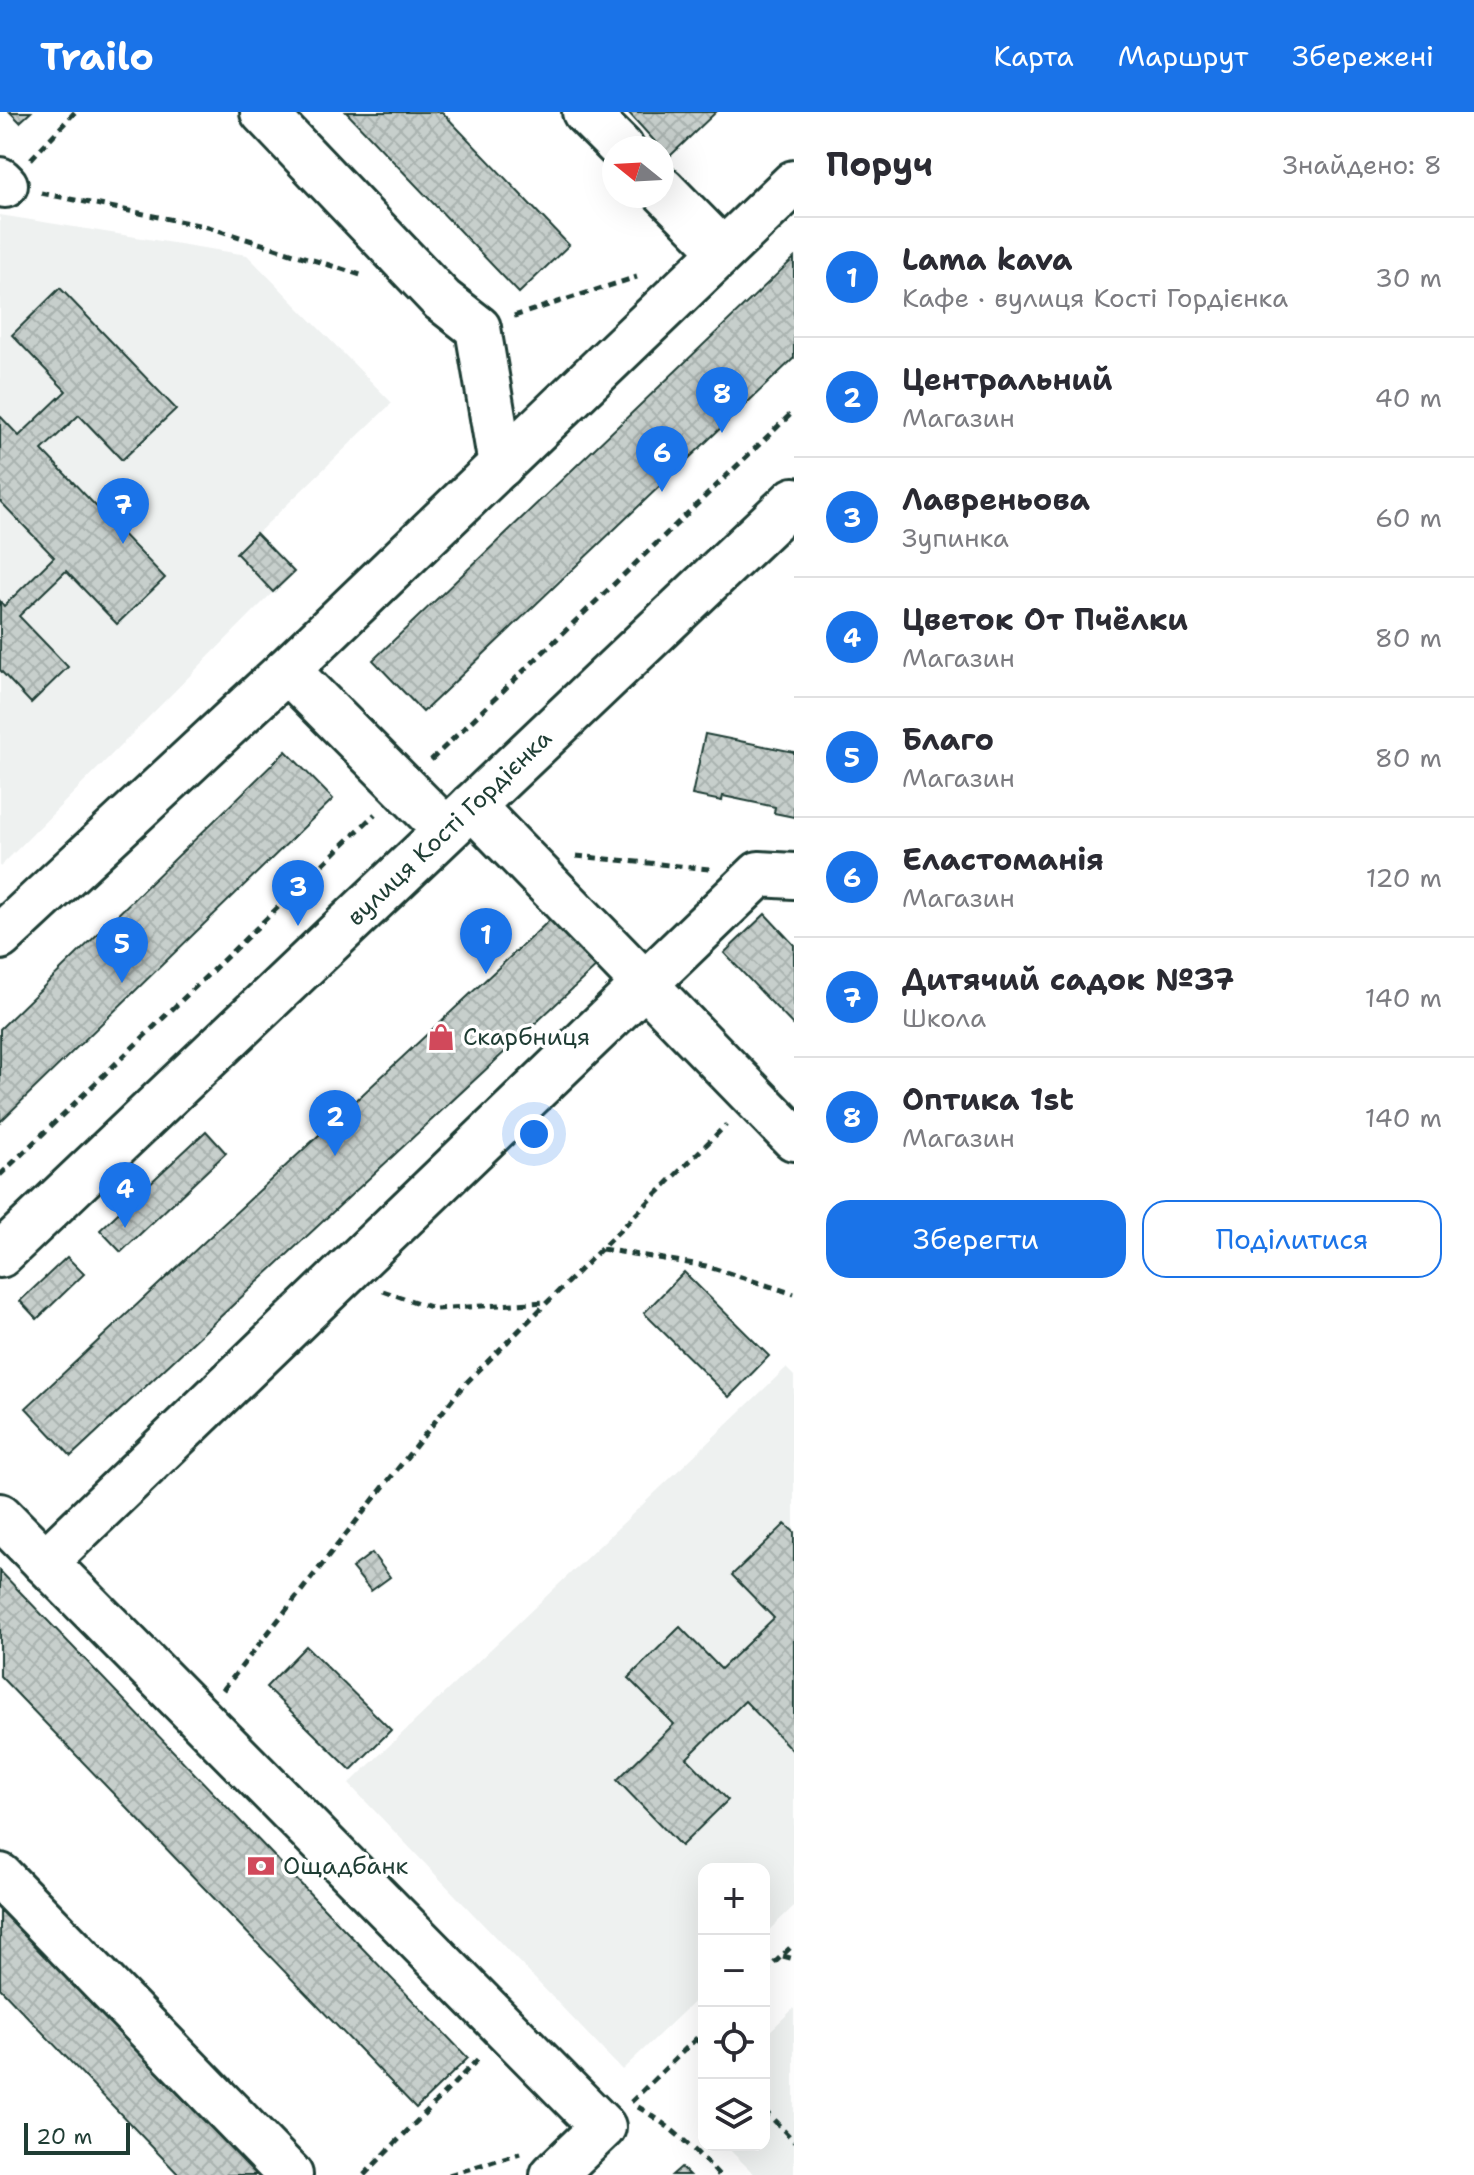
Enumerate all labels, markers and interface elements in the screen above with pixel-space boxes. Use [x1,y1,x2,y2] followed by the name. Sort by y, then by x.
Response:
[40,31,154,82] text: Trailo
[994,37,1074,75] text: Карта
[1118,37,1248,75] text: Маршрут
[1292,37,1434,75] text: Збережені
[602,136,674,208] north arrow
[826,141,933,187] text: Поруч
[1283,147,1442,182] text: Знайдено: 8
[902,239,1073,280] text: Lama kava
[846,260,858,295] text: 1
[1375,260,1442,295] text: 30 m
[902,280,1288,315] text: Кафе · вулиця Кості Гордієнка
[902,359,1113,400] text: Центральний
[696,367,748,433] pin: 8
[843,380,861,415] text: 2
[1375,380,1442,415] text: 40 m
[902,400,1015,435] text: Магазин
[636,426,688,492] pin: 6
[97,478,149,544] pin: 7
[902,479,1090,520] text: Лавреньова
[843,500,861,535] text: 3
[1375,500,1442,535] text: 60 m
[902,520,1009,555] text: Зупинка
[902,599,1188,640] text: Цветок От Пчёлки
[843,620,861,655] text: 4
[1375,620,1442,655] text: 80 m
[902,640,1015,675] text: Магазин
[902,719,994,760] text: Благо
[340,723,559,933] street label: вулиця Кості Гордієнка
[844,740,860,775] text: 5
[1375,740,1442,775] text: 80 m
[902,760,1015,795] text: Магазин
[902,839,1104,880] text: Еластоманія
[272,860,324,926] pin: 3
[843,860,861,895] text: 6
[1366,860,1442,895] text: 120 m
[902,880,1015,915] text: Магазин
[460,908,512,974] pin: 1
[96,917,148,983] pin: 5
[902,959,1234,1000] text: Дитячий садок №37
[843,980,861,1015] text: 7
[1365,980,1442,1015] text: 140 m
[902,1000,986,1035] text: Школа
[463,1021,590,1053] place label: Скарбниця
[426,1022,456,1052] shop icon: Скарбниця
[902,1079,1074,1120] text: Оптика 1st
[309,1090,361,1156] pin: 2
[843,1100,861,1135] text: 8
[1365,1100,1442,1135] text: 140 m
[514,1114,554,1154] your location
[902,1120,1015,1155] text: Магазин
[99,1162,151,1228] pin: 4
[826,1200,1126,1278] button: Зберегти
[1142,1200,1442,1278] button: Поділитися
[283,1850,409,1882] place label: Ощадбанк
[246,1851,276,1881] bank icon: Ощадбанк
[698,1863,770,2151] map controls
[698,1863,770,1935] button: +
[698,1935,770,2007] button: −
[698,2007,770,2079] button: locate
[698,2079,770,2151] button: layers
[24,2119,130,2155] scale bar
[36,2122,93,2151] text: 20 m

